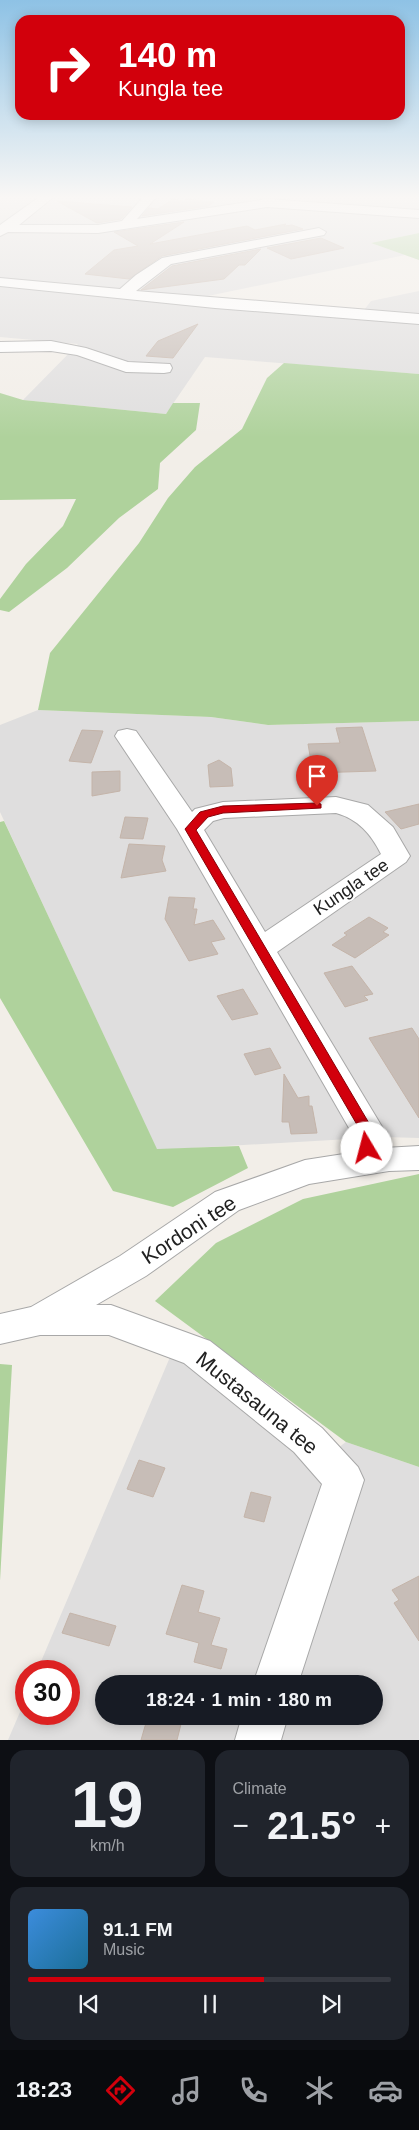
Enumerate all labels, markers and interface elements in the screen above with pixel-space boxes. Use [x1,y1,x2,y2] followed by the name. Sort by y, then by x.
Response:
[35,35,100,100] icon: right
[118,35,217,74] text: 140 m
[118,76,223,101] text: Kungla tee
[296,755,338,806] pin
[303,762,331,790] icon: arrive
[310,855,392,919] street label: Kungla tee
[340,1121,392,1173] position arrow
[137,1191,240,1268] street label: Kordoni tee
[192,1347,323,1459] street label: Mustasauna tee
[15,1660,80,1725] speed limit sign: 30
[146,1689,332,1710] text: 18:24 · 1 min · 180 m
[71,1768,143,1841] text: 19
[233,1780,287,1797] text: Climate
[267,1805,356,1847] text: 21.5°
[233,1810,249,1841] text: −
[375,1810,391,1841] text: +
[90,1837,125,1854] text: km/h
[103,1919,173,1940] text: 91.1 FM
[103,1941,145,1958] text: Music
[75,1990,103,2018] icon: previous
[196,1990,224,2018] icon: pause
[317,1990,345,2018] icon: next
[103,2073,138,2108] icon: directions
[169,2073,204,2108] icon: music
[236,2073,271,2108] icon: phone
[302,2073,337,2108] icon: climate
[368,2073,403,2108] icon: car
[16,2077,72,2102] text: 18:23

